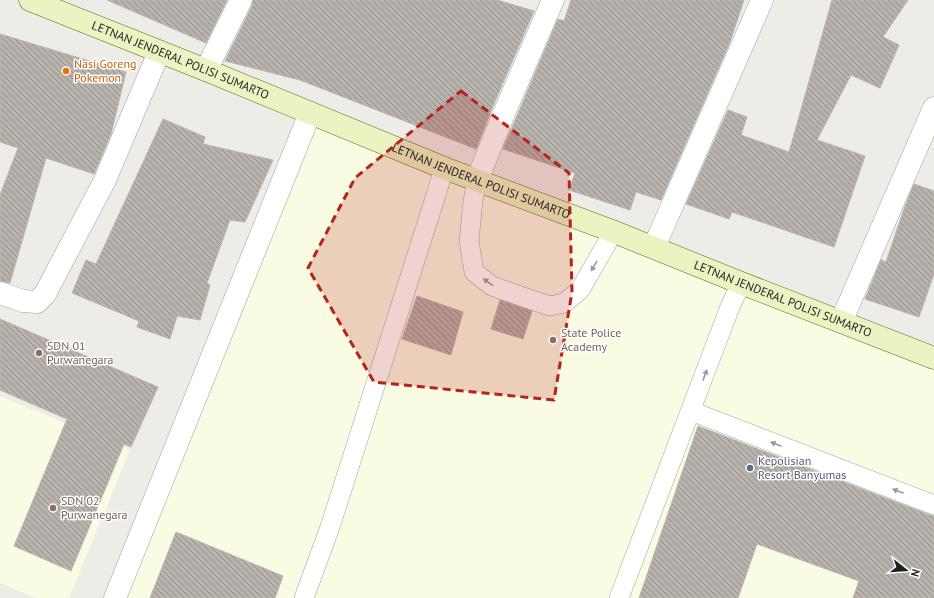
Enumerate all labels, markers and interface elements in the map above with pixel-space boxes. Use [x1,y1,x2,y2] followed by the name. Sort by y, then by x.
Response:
[90,17,271,102] street label: LETNAN JENDERAL POLISI SUMARTO
[74,56,136,85] place label: Nasi Goreng Pokemon
[61,66,71,76] marker: Nasi Goreng Pokemon
[390,139,572,222] street label: LETNAN JENDERAL POLISI SUMARTO
[692,257,874,340] street label: LETNAN JENDERAL POLISI SUMARTO
[591,260,598,272] one-way arrow
[482,278,493,287] one-way arrow
[561,325,621,354] place label: State Police Academy
[548,335,558,345] marker: State Police Academy
[47,338,114,367] place label: SDN 01 Purwanegara
[34,348,44,358] marker: SDN 01 Purwanegara
[702,368,708,380] one-way arrow
[770,441,782,447] one-way arrow
[758,453,846,482] place label: Kepolisian Resort Banyumas
[745,463,755,473] marker: Kepolisian Resort Banyumas
[891,488,903,494] one-way arrow
[61,493,128,522] place label: SDN 02 Purwanegara
[48,503,58,513] marker: SDN 02 Purwanegara
[886,550,926,590] north arrow
[908,567,923,578] text: N

